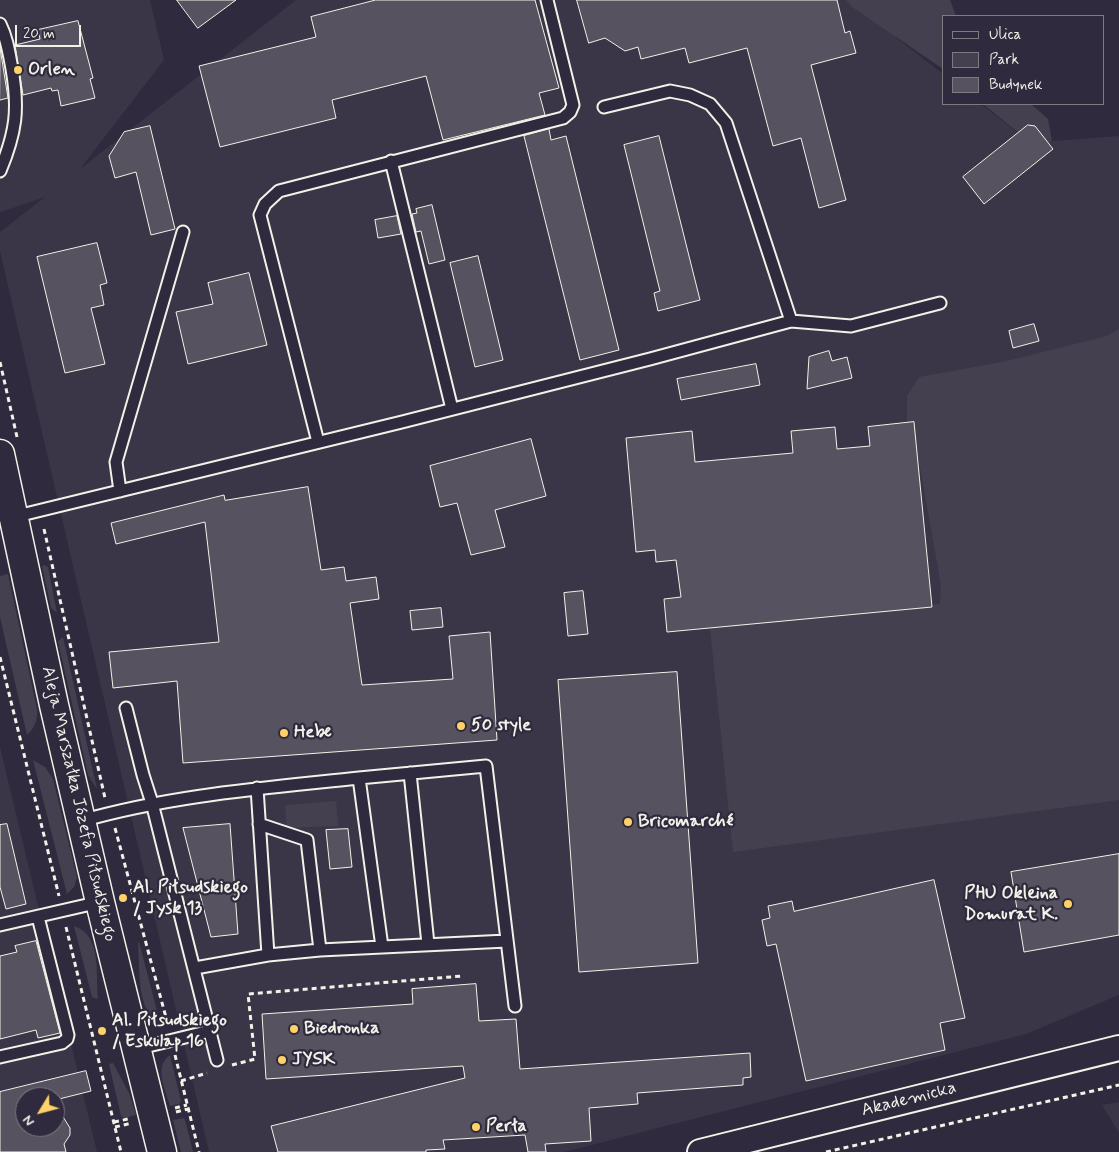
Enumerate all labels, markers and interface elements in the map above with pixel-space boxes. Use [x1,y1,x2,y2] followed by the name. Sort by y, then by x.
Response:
[18,15,84,47] scale bar
[942,15,1104,105] legend
[23,24,55,44] text: 20 m
[989,25,1021,45] text: Ulica
[989,50,1019,70] text: Park
[28,59,75,81] place label: Orlen
[12,64,24,76] marker: Orlen
[989,75,1043,95] text: Budynek
[36,664,120,944] street label: Aleja Marszałka Józefa Piłsudskiego
[471,715,531,737] place label: 50 style
[455,720,467,732] marker: 50 style
[294,722,332,744] place label: Hebe
[278,727,290,739] marker: Hebe
[638,811,734,833] place label: Bricomarché
[622,816,634,828] marker: Bricomarché
[133,877,248,920] place label: Al. Piłsudskiego / Jysk 13
[964,883,1058,926] place label: PHU Okleina Domurat K.
[117,892,129,904] marker: Al. Piłsudskiego / Jysk 13
[1062,898,1074,910] marker: PHU Okleina Domurat K.
[112,1010,227,1052] place label: Al. Piłsudskiego / Eskulap 16
[304,1018,379,1040] place label: Biedronka
[288,1023,300,1035] marker: Biedronka
[96,1025,108,1037] marker: Al. Piłsudskiego / Eskulap 16
[292,1049,335,1071] place label: JYSK
[276,1054,288,1066] marker: JYSK
[859,1078,959,1122] street label: Akademicka
[15,1087,65,1137] north arrow
[19,1111,39,1130] text: N
[486,1116,527,1138] place label: Perła
[470,1121,482,1133] marker: Perła

